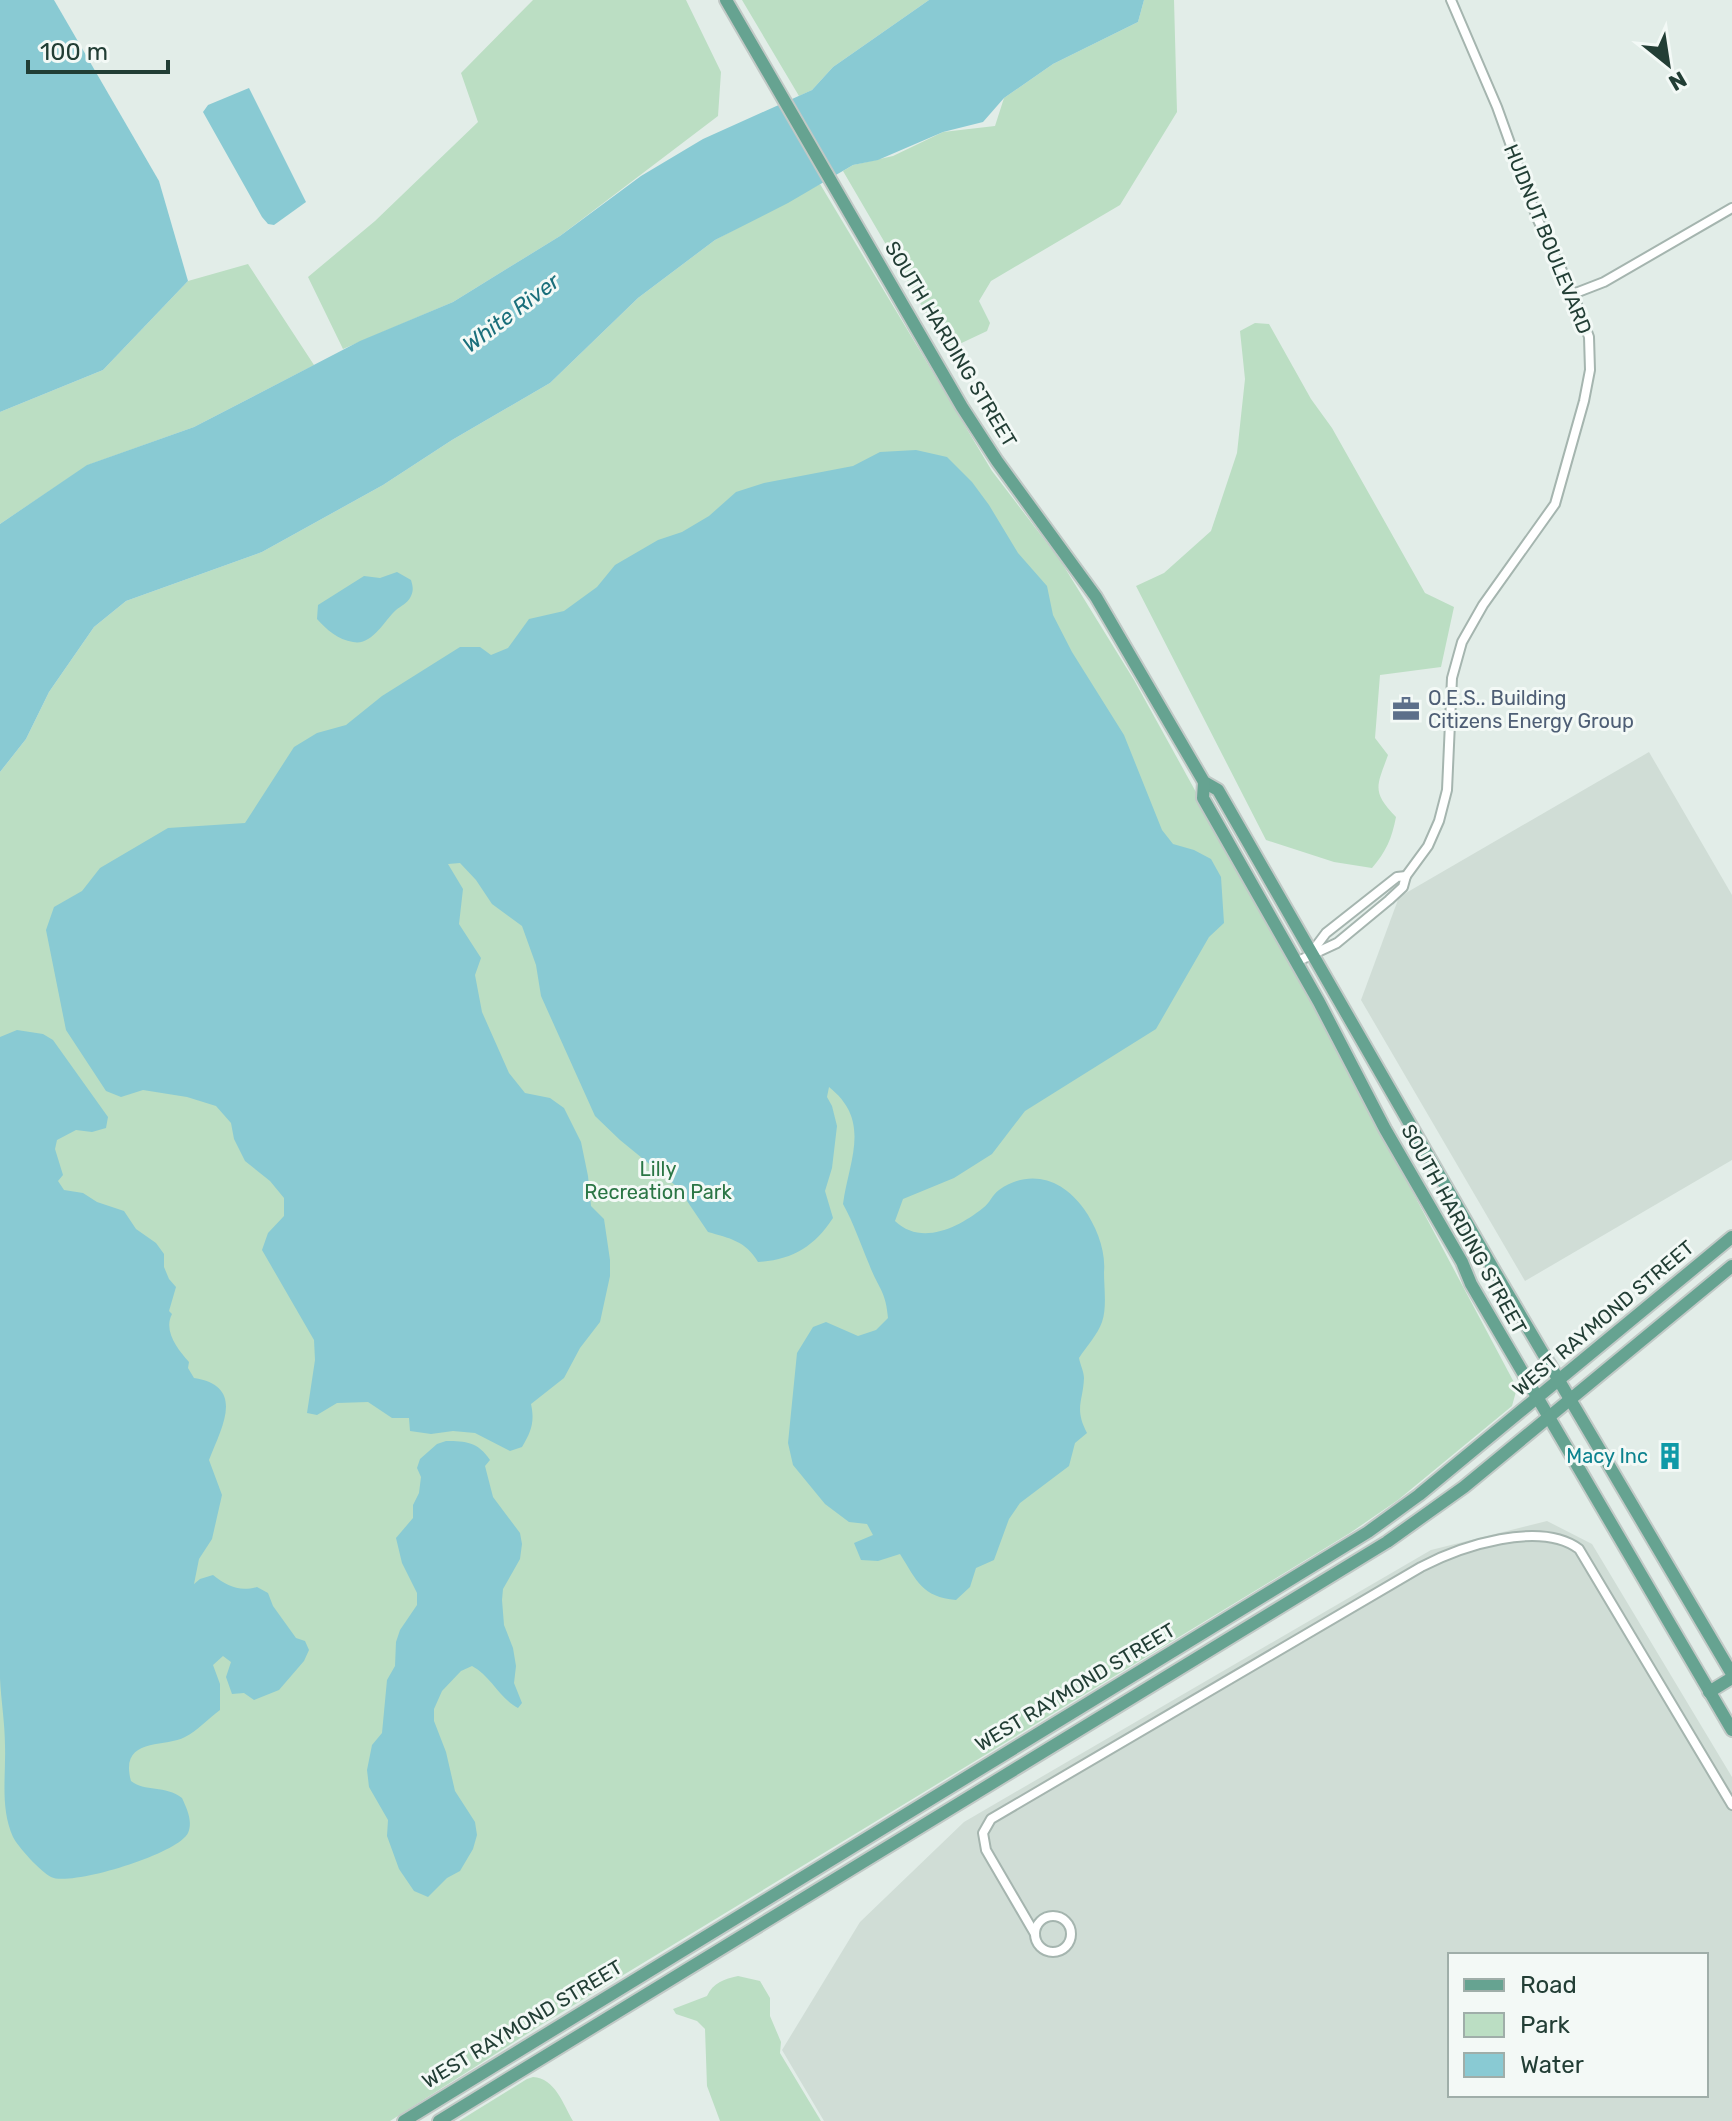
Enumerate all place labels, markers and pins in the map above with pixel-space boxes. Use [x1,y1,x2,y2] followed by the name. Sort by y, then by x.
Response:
[1428,686,1634,733] place label: O.E.S.. Building Citizens Energy Group
[1391,694,1421,724] office icon: O.E.S.. Building Citizens Energy Group
[1655,1441,1685,1471] building icon: Macy Inc
[1566,1444,1648,1468] place label: Macy Inc

